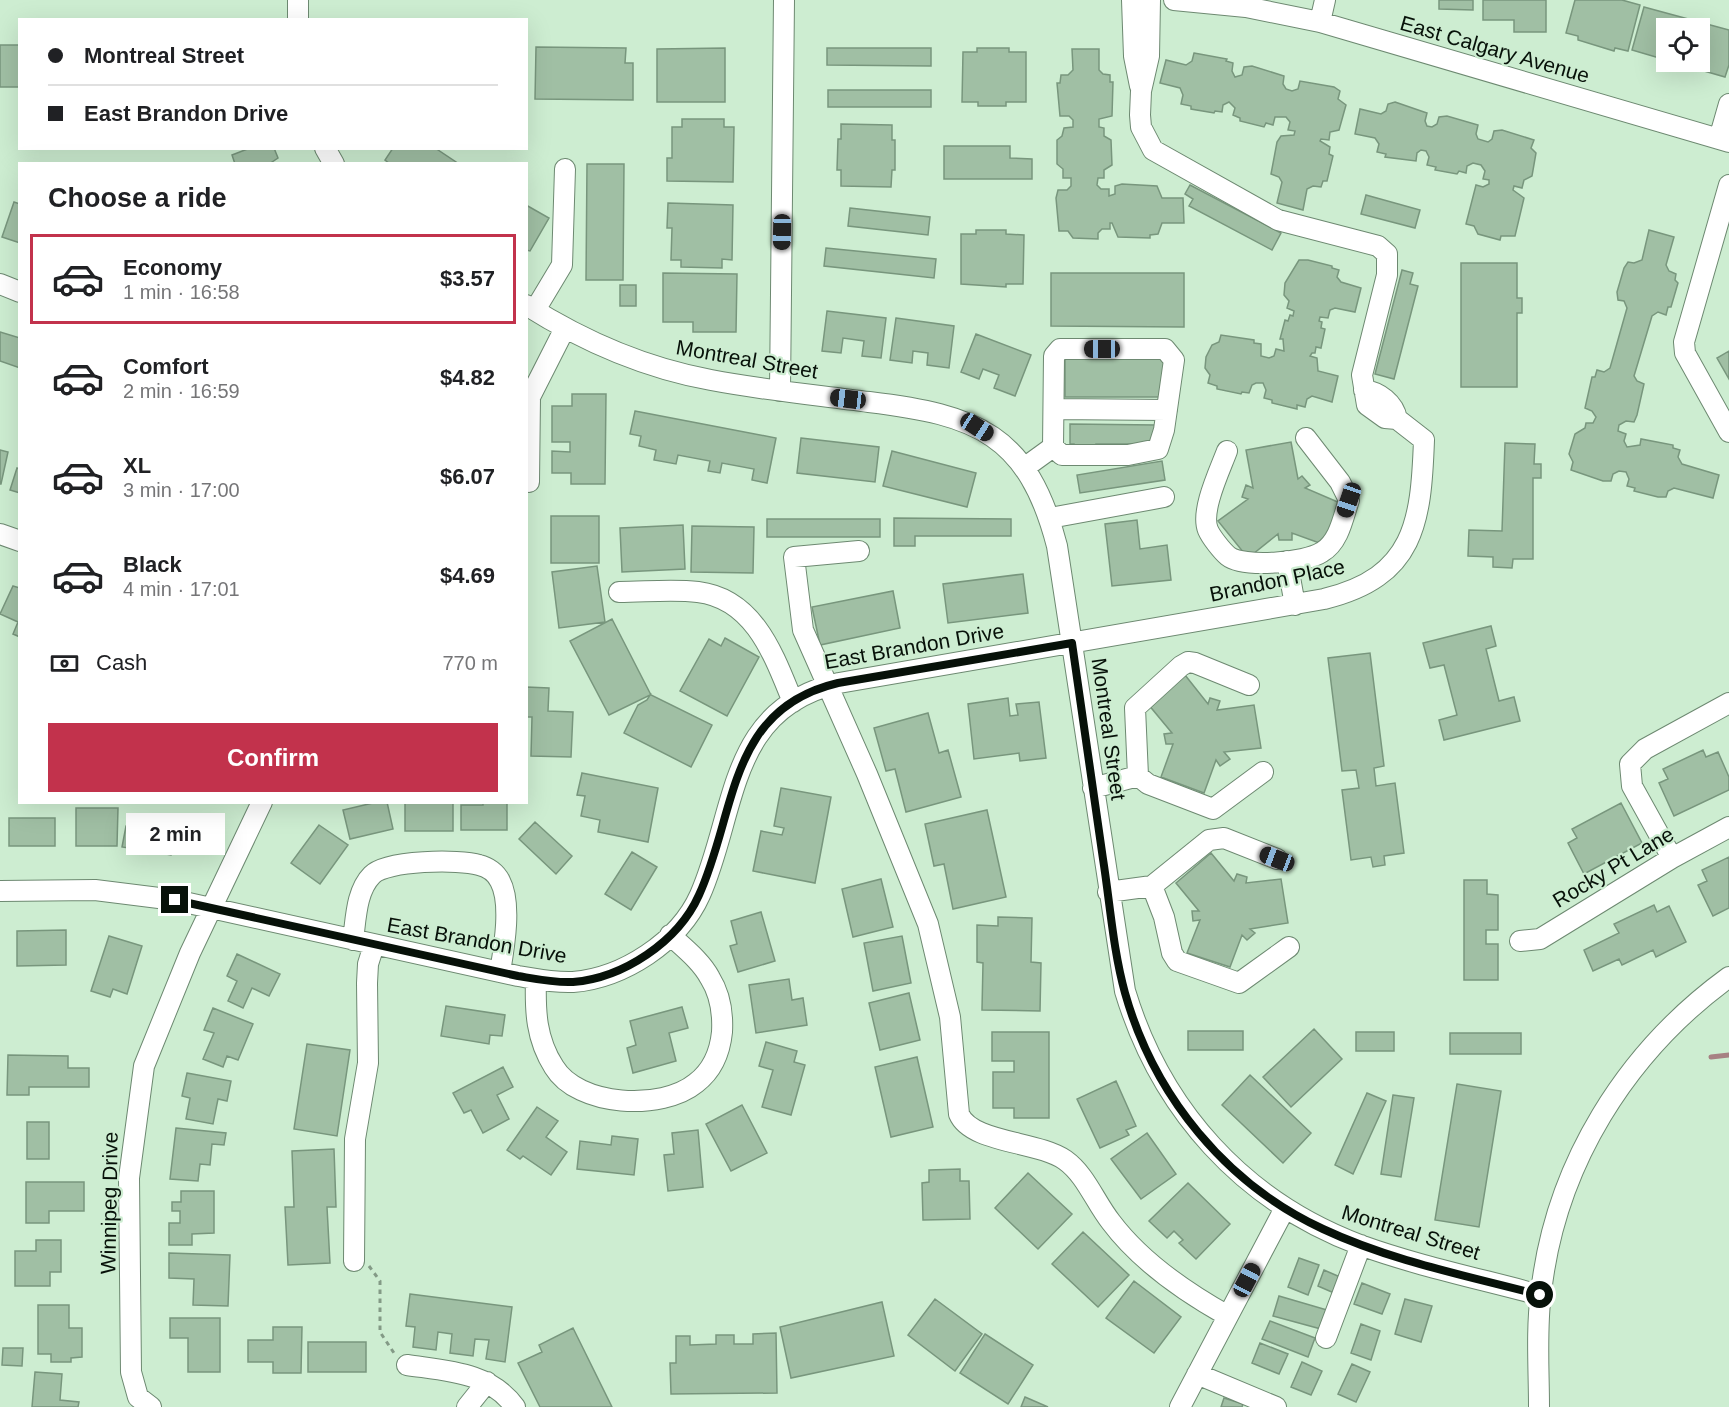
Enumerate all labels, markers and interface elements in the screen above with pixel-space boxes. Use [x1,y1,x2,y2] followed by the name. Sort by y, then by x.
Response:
[1398,11,1592,87] street label: East Calgary Avenue
[1656,18,1710,72] map controls
[1656,18,1710,72] button: locate
[84,43,244,68] text: Montreal Street
[84,101,288,126] text: East Brandon Drive
[48,183,227,213] text: Choose a ride
[773,214,791,250] car
[51,252,105,306] icon: car
[123,255,222,280] text: Economy
[440,266,495,291] text: $3.57
[123,281,240,303] text: 1 min · 16:58
[674,335,820,383] street label: Montreal Street
[1084,340,1120,358] car
[51,351,105,405] icon: car
[123,354,209,379] text: Comfort
[440,365,495,390] text: $4.82
[123,380,240,402] text: 2 min · 16:59
[829,388,867,410] car
[957,410,997,444] car
[51,450,105,504] icon: car
[123,453,151,478] text: XL
[440,464,495,489] text: $6.07
[123,479,240,501] text: 3 min · 17:00
[1335,480,1363,520] car
[51,549,105,603] icon: car
[123,552,182,577] text: Black
[1207,554,1347,606] street label: Brandon Place
[440,563,495,588] text: $4.69
[123,578,240,600] text: 4 min · 17:01
[822,619,1006,673] street label: East Brandon Drive
[48,647,81,680] icon: cash
[96,650,147,675] text: Cash
[442,652,498,674] text: 770 m
[1088,656,1130,802] street label: Montreal Street
[48,723,498,792] button: Confirm
[126,813,225,855] callout: 2 min
[1549,822,1677,912] street label: Rocky Pt Lane
[149,823,202,845] text: 2 min
[1257,844,1297,874] car
[161,886,188,913] route end
[385,913,569,967] street label: East Brandon Drive
[96,1132,122,1274] street label: Winnipeg Drive
[1339,1200,1483,1264] street label: Montreal Street
[1231,1260,1263,1300] car
[1526,1281,1553,1308] route start

